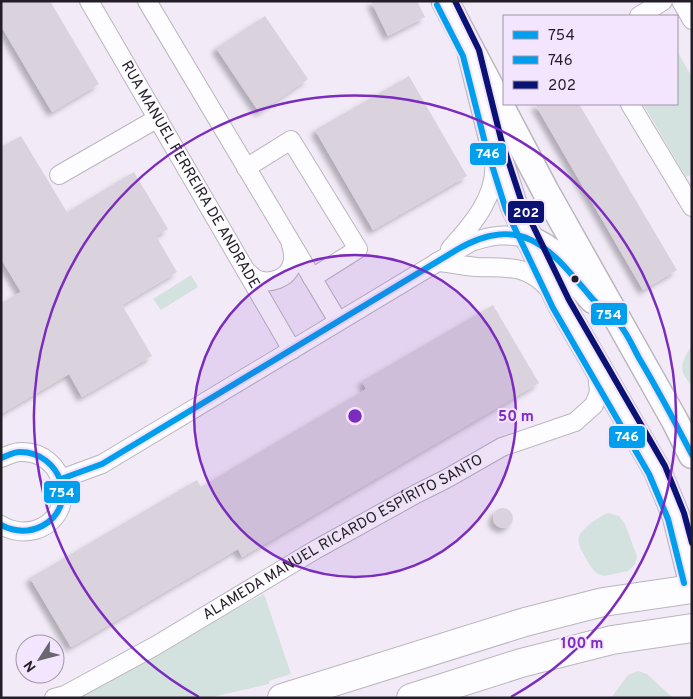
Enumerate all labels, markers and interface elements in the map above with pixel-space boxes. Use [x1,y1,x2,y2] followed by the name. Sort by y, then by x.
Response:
[503,15,678,105] legend
[548,27,575,46] text: 754
[548,52,573,71] text: 746
[116,57,264,292] street label: RUA MANUEL FERREIRA DE ANDRADE
[548,77,576,96] text: 202
[469,142,507,166] line badge: 746
[476,146,500,163] text: 746
[507,200,545,224] line badge: 202
[513,205,539,222] text: 202
[570,274,580,284] unlabelled marker
[590,302,628,326] line badge: 754
[596,307,622,324] text: 754
[346,407,364,425] centre of rings
[498,408,534,427] text: 50 m
[608,425,646,449] line badge: 746
[615,429,639,446] text: 746
[199,450,487,625] street label: ALAMEDA MANUEL RICARDO ESPÍRITO SANTO
[43,480,81,504] line badge: 754
[49,485,75,502] text: 754
[15,634,65,684] north arrow
[561,635,603,654] text: 100 m
[21,657,41,675] text: N

